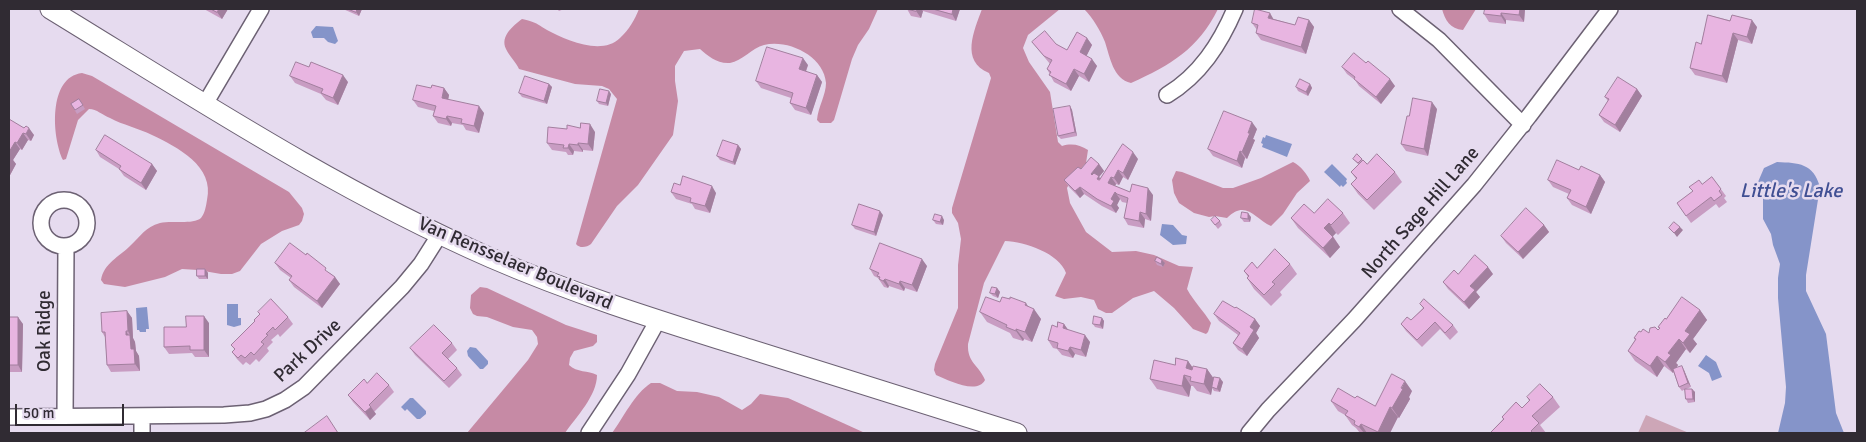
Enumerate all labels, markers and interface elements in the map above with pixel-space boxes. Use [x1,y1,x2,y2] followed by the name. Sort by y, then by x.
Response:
[1357,142,1485,284] street label: North Sage Hill Lane
[1740,180,1842,204] water label: Little's Lake
[414,213,616,315] street label: Van Rensselaer Boulevard
[34,290,56,372] street label: Oak Ridge
[270,314,346,388] street label: Park Drive
[18,394,126,426] scale bar
[23,404,54,422] text: 50 m

